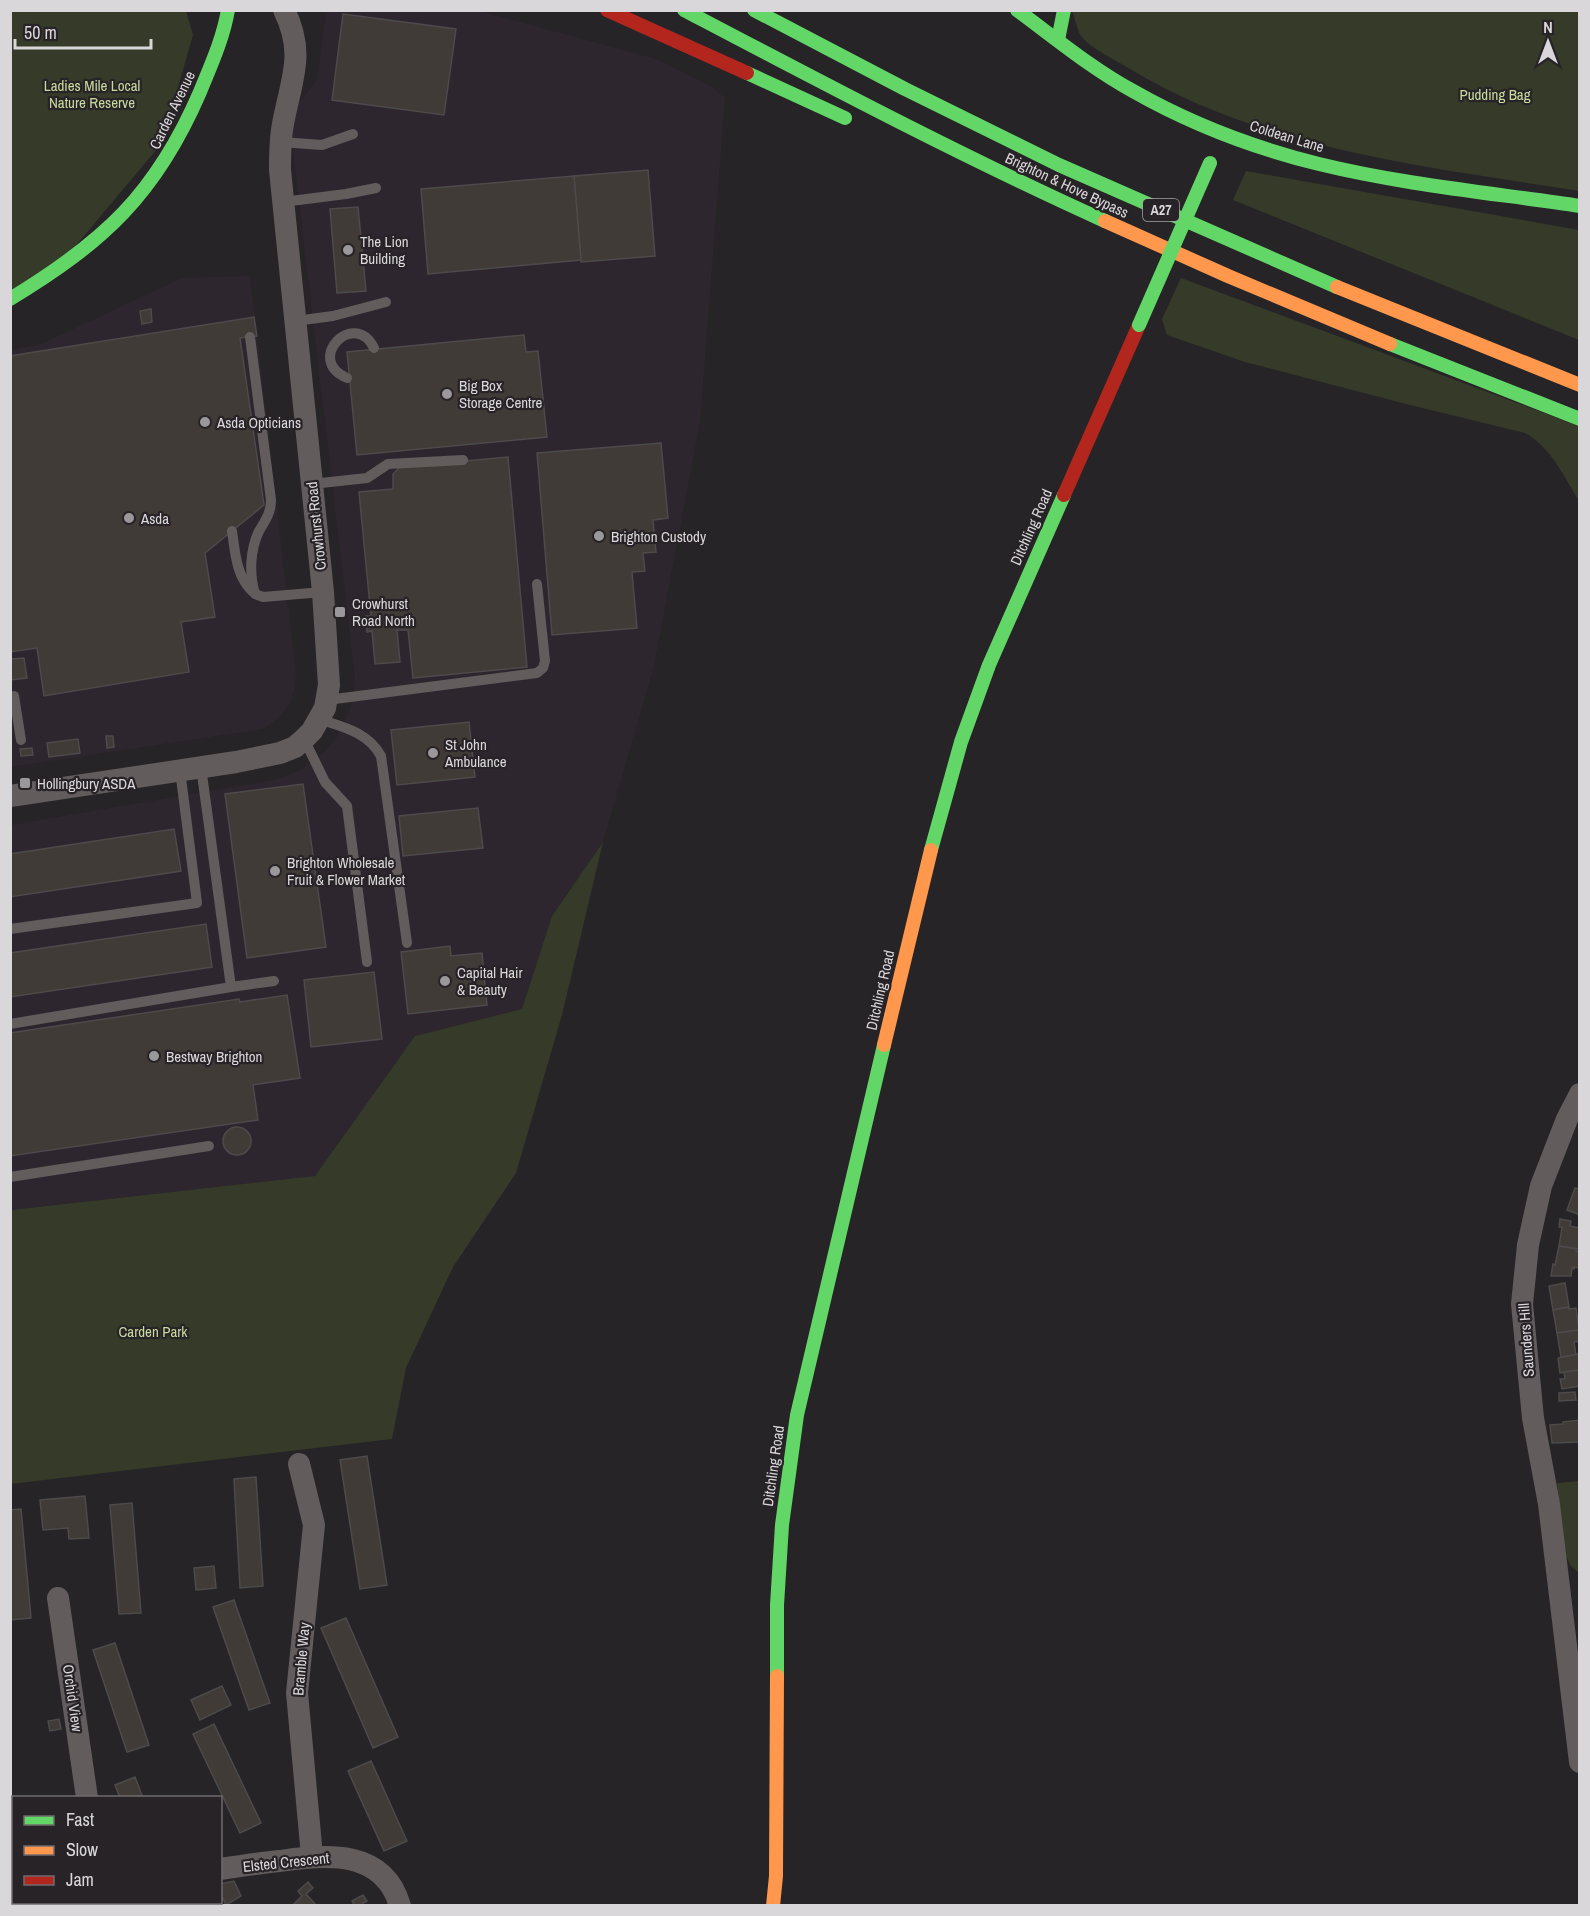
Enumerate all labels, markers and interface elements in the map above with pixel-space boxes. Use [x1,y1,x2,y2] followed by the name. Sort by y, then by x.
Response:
[15,12,152,50] scale bar
[1518,12,1578,72] north arrow
[1543,16,1553,38] text: N
[24,20,57,45] text: 50 m
[144,67,200,153] street label: Carden Avenue
[44,75,140,113] park label: Ladies Mile Local Nature Reserve
[1459,84,1531,105] park label: Pudding Bag
[1247,115,1327,157] street label: Coldean Lane
[1002,147,1132,223] street label: Brighton & Hove Bypass
[1143,199,1179,221] road number: A27
[360,231,409,269] place label: The Lion Building
[341,243,355,257] marker: The Lion Building
[459,375,543,413] place label: Big Box Storage Centre
[440,387,454,401] marker: Big Box Storage Centre
[216,412,301,433] place label: Asda Opticians
[198,415,212,429] marker: Asda Opticians
[301,481,331,571] street label: Crowhurst Road
[1005,486,1057,568] street label: Ditchling Road
[140,508,169,529] place label: Asda
[122,511,136,525] marker: Asda
[611,526,707,547] place label: Brighton Custody
[592,529,606,543] marker: Brighton Custody
[352,593,415,631] place label: Crowhurst Road North
[333,605,347,619] marker: Crowhurst Road North
[444,734,507,772] place label: St John Ambulance
[426,746,440,760] marker: St John Ambulance
[37,773,136,794] place label: Hollingbury ASDA
[18,776,32,790] marker: Hollingbury ASDA
[287,852,406,890] place label: Brighton Wholesale Fruit & Flower Market
[268,864,282,878] marker: Brighton Wholesale Fruit & Flower Market
[861,948,899,1032] street label: Ditchling Road
[457,962,523,1000] place label: Capital Hair & Beauty
[438,974,452,988] marker: Capital Hair & Beauty
[166,1046,262,1067] place label: Bestway Brighton
[147,1049,161,1063] marker: Bestway Brighton
[1513,1302,1539,1378] street label: Saunders Hill
[118,1321,188,1342] park label: Carden Park
[757,1424,789,1508] street label: Ditchling Road
[287,1621,315,1696] street label: Bramble Way
[58,1663,88,1733] street label: Orchid View
[12,1796,222,1904] legend
[66,1807,94,1832] text: Fast
[66,1837,98,1862] text: Slow
[242,1847,331,1877] street label: Elsted Crescent
[66,1867,94,1892] text: Jam

